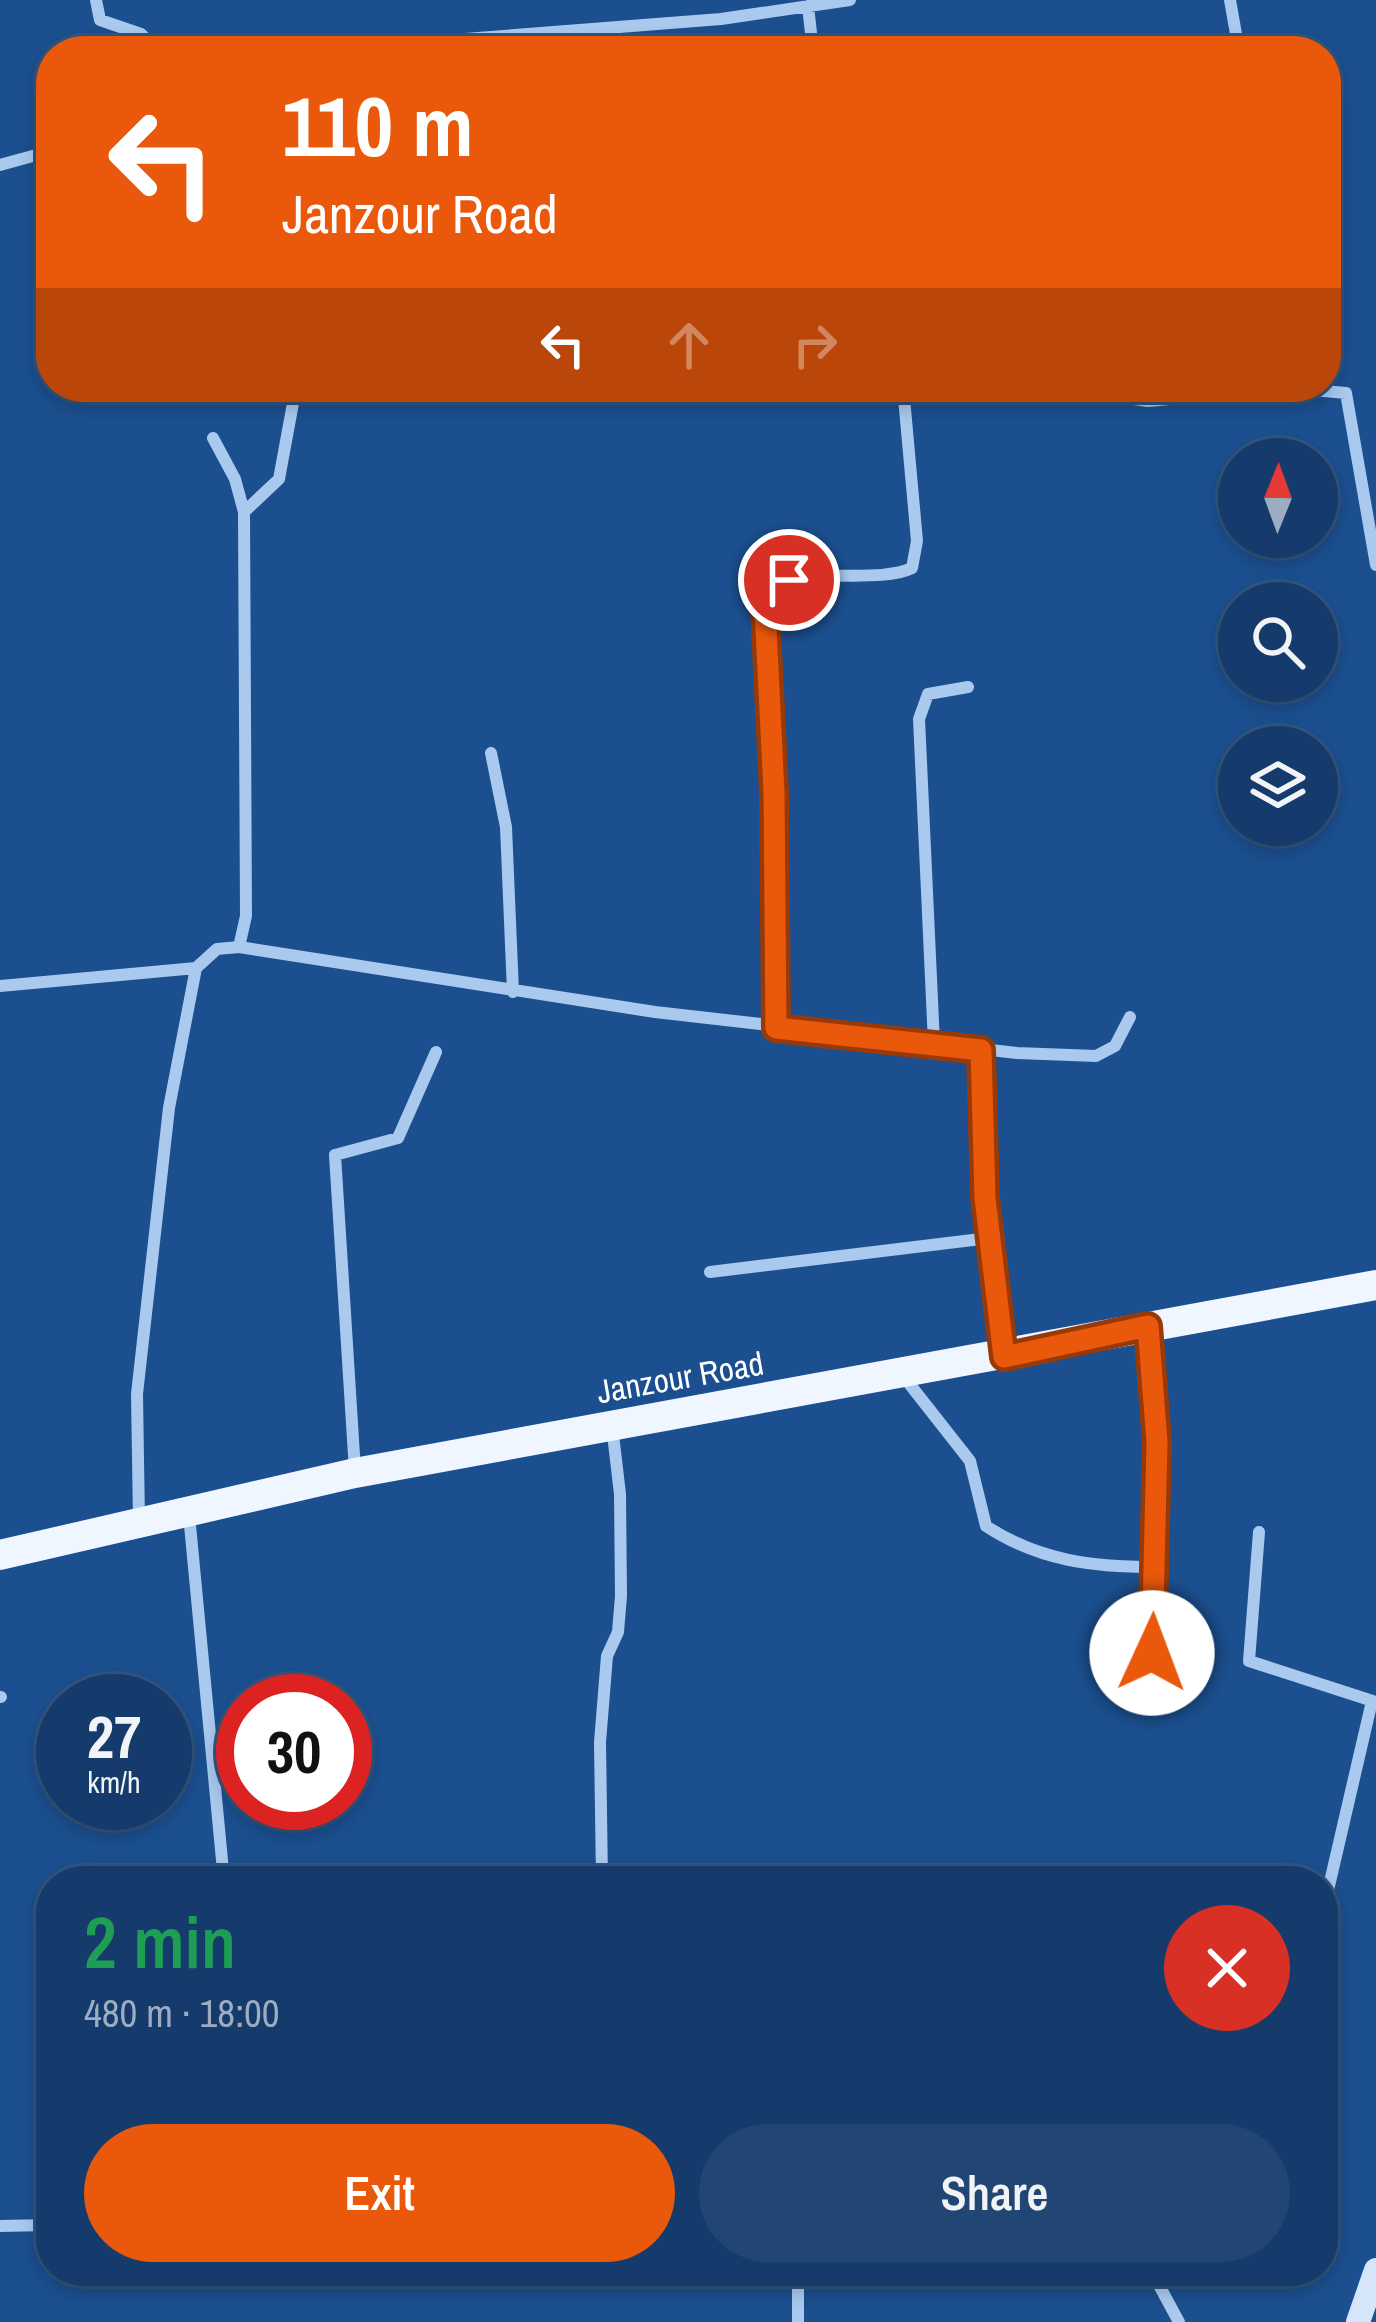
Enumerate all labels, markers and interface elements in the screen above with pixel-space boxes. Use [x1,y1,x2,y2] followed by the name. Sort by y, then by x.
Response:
[282,69,474,182] text: 110 m
[84,84,240,240] icon: left
[282,177,558,250] text: Janzour Road
[530,312,596,378] icon: left
[656,312,722,378] icon: ahead
[782,312,848,378] icon: right
[1218,438,1338,558] north arrow
[1218,438,1338,846] map controls
[738,529,840,631] pin
[756,547,822,613] icon: arrive
[1218,582,1338,702] button: search
[1218,726,1338,846] button: layers
[593,1341,767,1413] street label: Janzour Road
[1089,1590,1215,1716] position arrow
[216,1674,372,1830] speed limit sign: 30
[87,1696,141,1777] text: 27
[87,1762,141,1802] text: km/h
[84,1893,236,1990] text: 2 min
[1164,1905,1290,2031] button: close
[84,1987,280,2039] text: 480 m · 18:00
[84,2124,675,2262] button: Exit
[699,2124,1290,2262] button: Share

